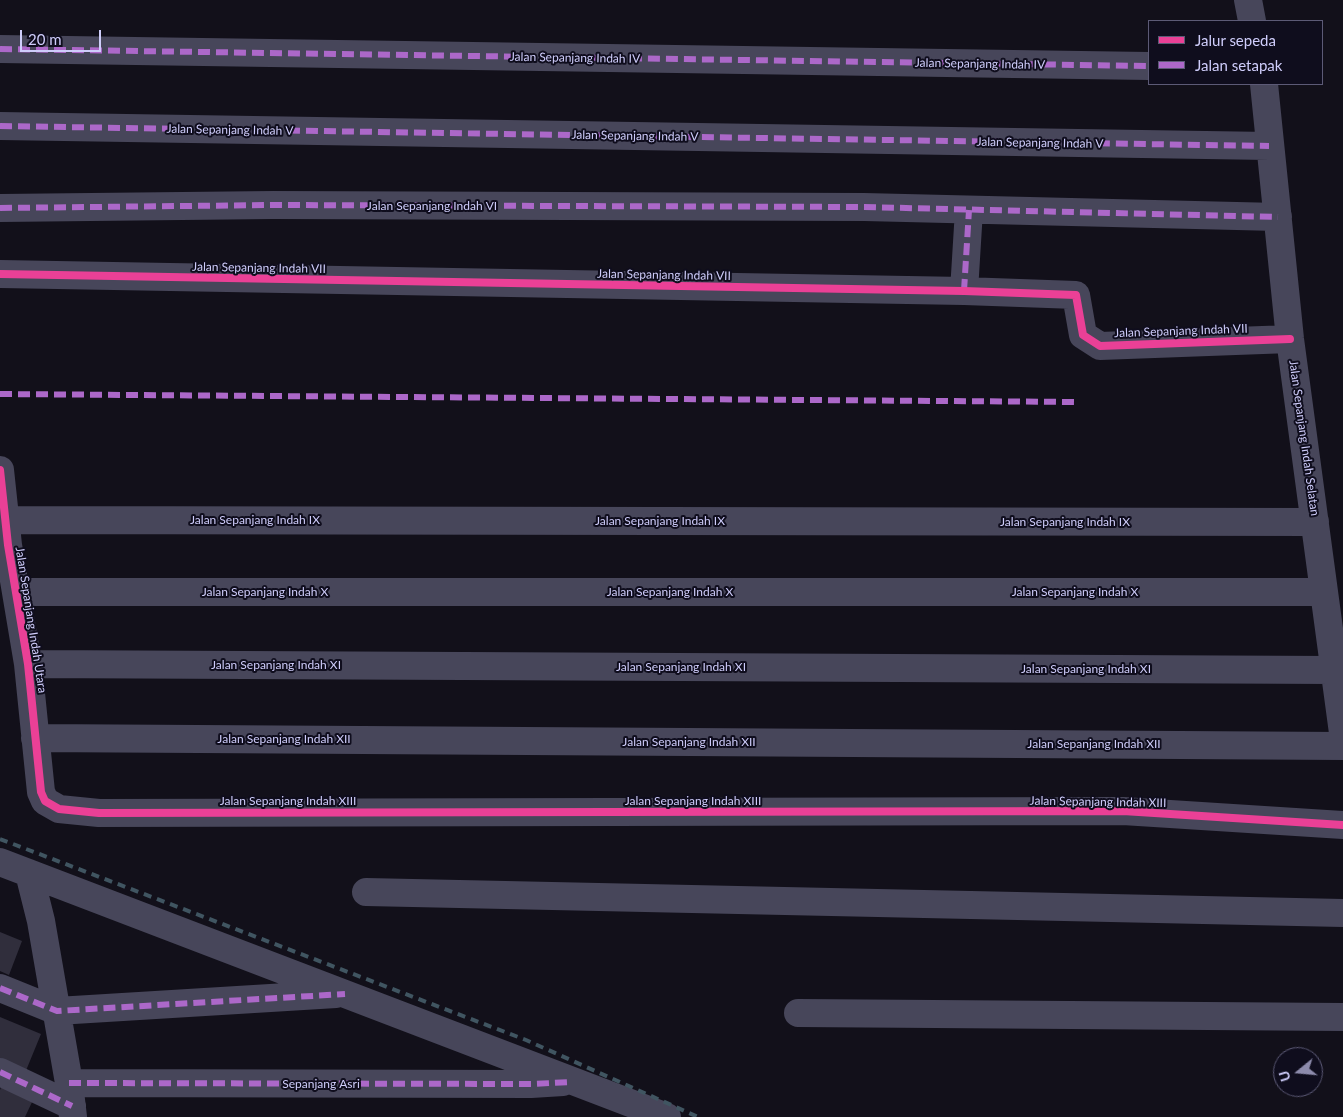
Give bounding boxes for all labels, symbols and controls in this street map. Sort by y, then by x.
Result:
scale bar [22,20,104,52]
legend [1148,20,1323,85]
text: 20 m [28,30,62,48]
text: Jalur sepeda [1195,31,1276,49]
street label: Jalan Sepanjang Indah IV [510,50,640,66]
street label: Jalan Sepanjang Indah IV [915,56,1045,72]
text: Jalan setapak [1195,56,1282,74]
street label: Jalan Sepanjang Indah V [166,122,294,138]
street label: Jalan Sepanjang Indah V [571,128,699,144]
street label: Jalan Sepanjang Indah V [976,135,1104,151]
street label: Jalan Sepanjang Indah VI [367,199,497,213]
street label: Jalan Sepanjang Indah VII [192,260,326,276]
street label: Jalan Sepanjang Indah VII [597,267,731,283]
street label: Jalan Sepanjang Indah VII [1114,321,1248,341]
street label: Jalan Sepanjang Indah Selatan [1286,359,1322,517]
street label: Jalan Sepanjang Indah IX [190,513,320,527]
street label: Jalan Sepanjang Indah IX [595,514,725,528]
street label: Jalan Sepanjang Indah IX [1000,515,1130,529]
street label: Jalan Sepanjang Indah Utara [12,546,50,694]
street label: Jalan Sepanjang Indah X [202,585,328,599]
street label: Jalan Sepanjang Indah X [607,585,733,599]
street label: Jalan Sepanjang Indah X [1012,585,1138,599]
street label: Jalan Sepanjang Indah XI [211,658,341,672]
street label: Jalan Sepanjang Indah XI [616,660,746,674]
street label: Jalan Sepanjang Indah XI [1021,662,1151,676]
street label: Jalan Sepanjang Indah XII [217,732,351,746]
street label: Jalan Sepanjang Indah XII [622,735,756,749]
street label: Jalan Sepanjang Indah XII [1027,737,1161,751]
street label: Jalan Sepanjang Indah XIII [220,794,356,808]
street label: Jalan Sepanjang Indah XIII [625,794,761,808]
street label: Jalan Sepanjang Indah XIII [1030,794,1166,810]
north arrow [1273,1047,1323,1097]
text: U [1274,1069,1294,1084]
street label: Sepanjang Asri [282,1077,360,1091]

